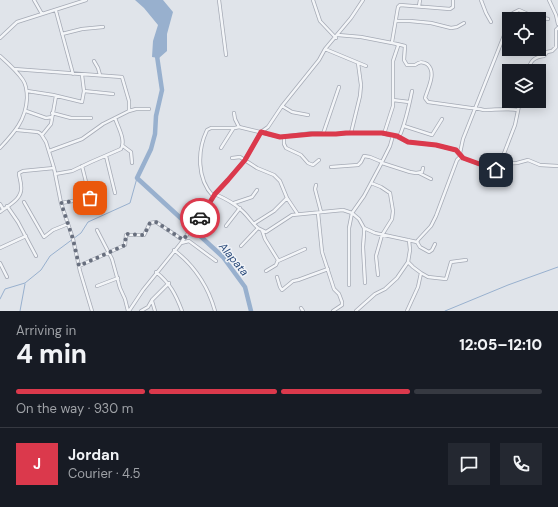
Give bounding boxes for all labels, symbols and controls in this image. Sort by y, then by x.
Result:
map controls [502,12,546,108]
button: locate [502,12,546,56]
button: layers [502,64,546,108]
pin [479,153,513,187]
icon: home [485,159,507,181]
pin [73,181,107,215]
icon: bag [79,187,101,209]
courier [180,198,220,238]
icon: car [189,207,211,229]
water label: Alapata [215,239,252,278]
text: Arriving in [16,322,76,339]
text: 12:05–12:10 [459,335,542,355]
text: 4 min [16,337,87,371]
text: On the way · 930 m [16,400,133,417]
button: chat [448,443,490,485]
button: phone [500,443,542,485]
text: Jordan [68,445,119,465]
text: J [33,454,41,474]
text: Courier · 4.5 [68,465,141,482]

